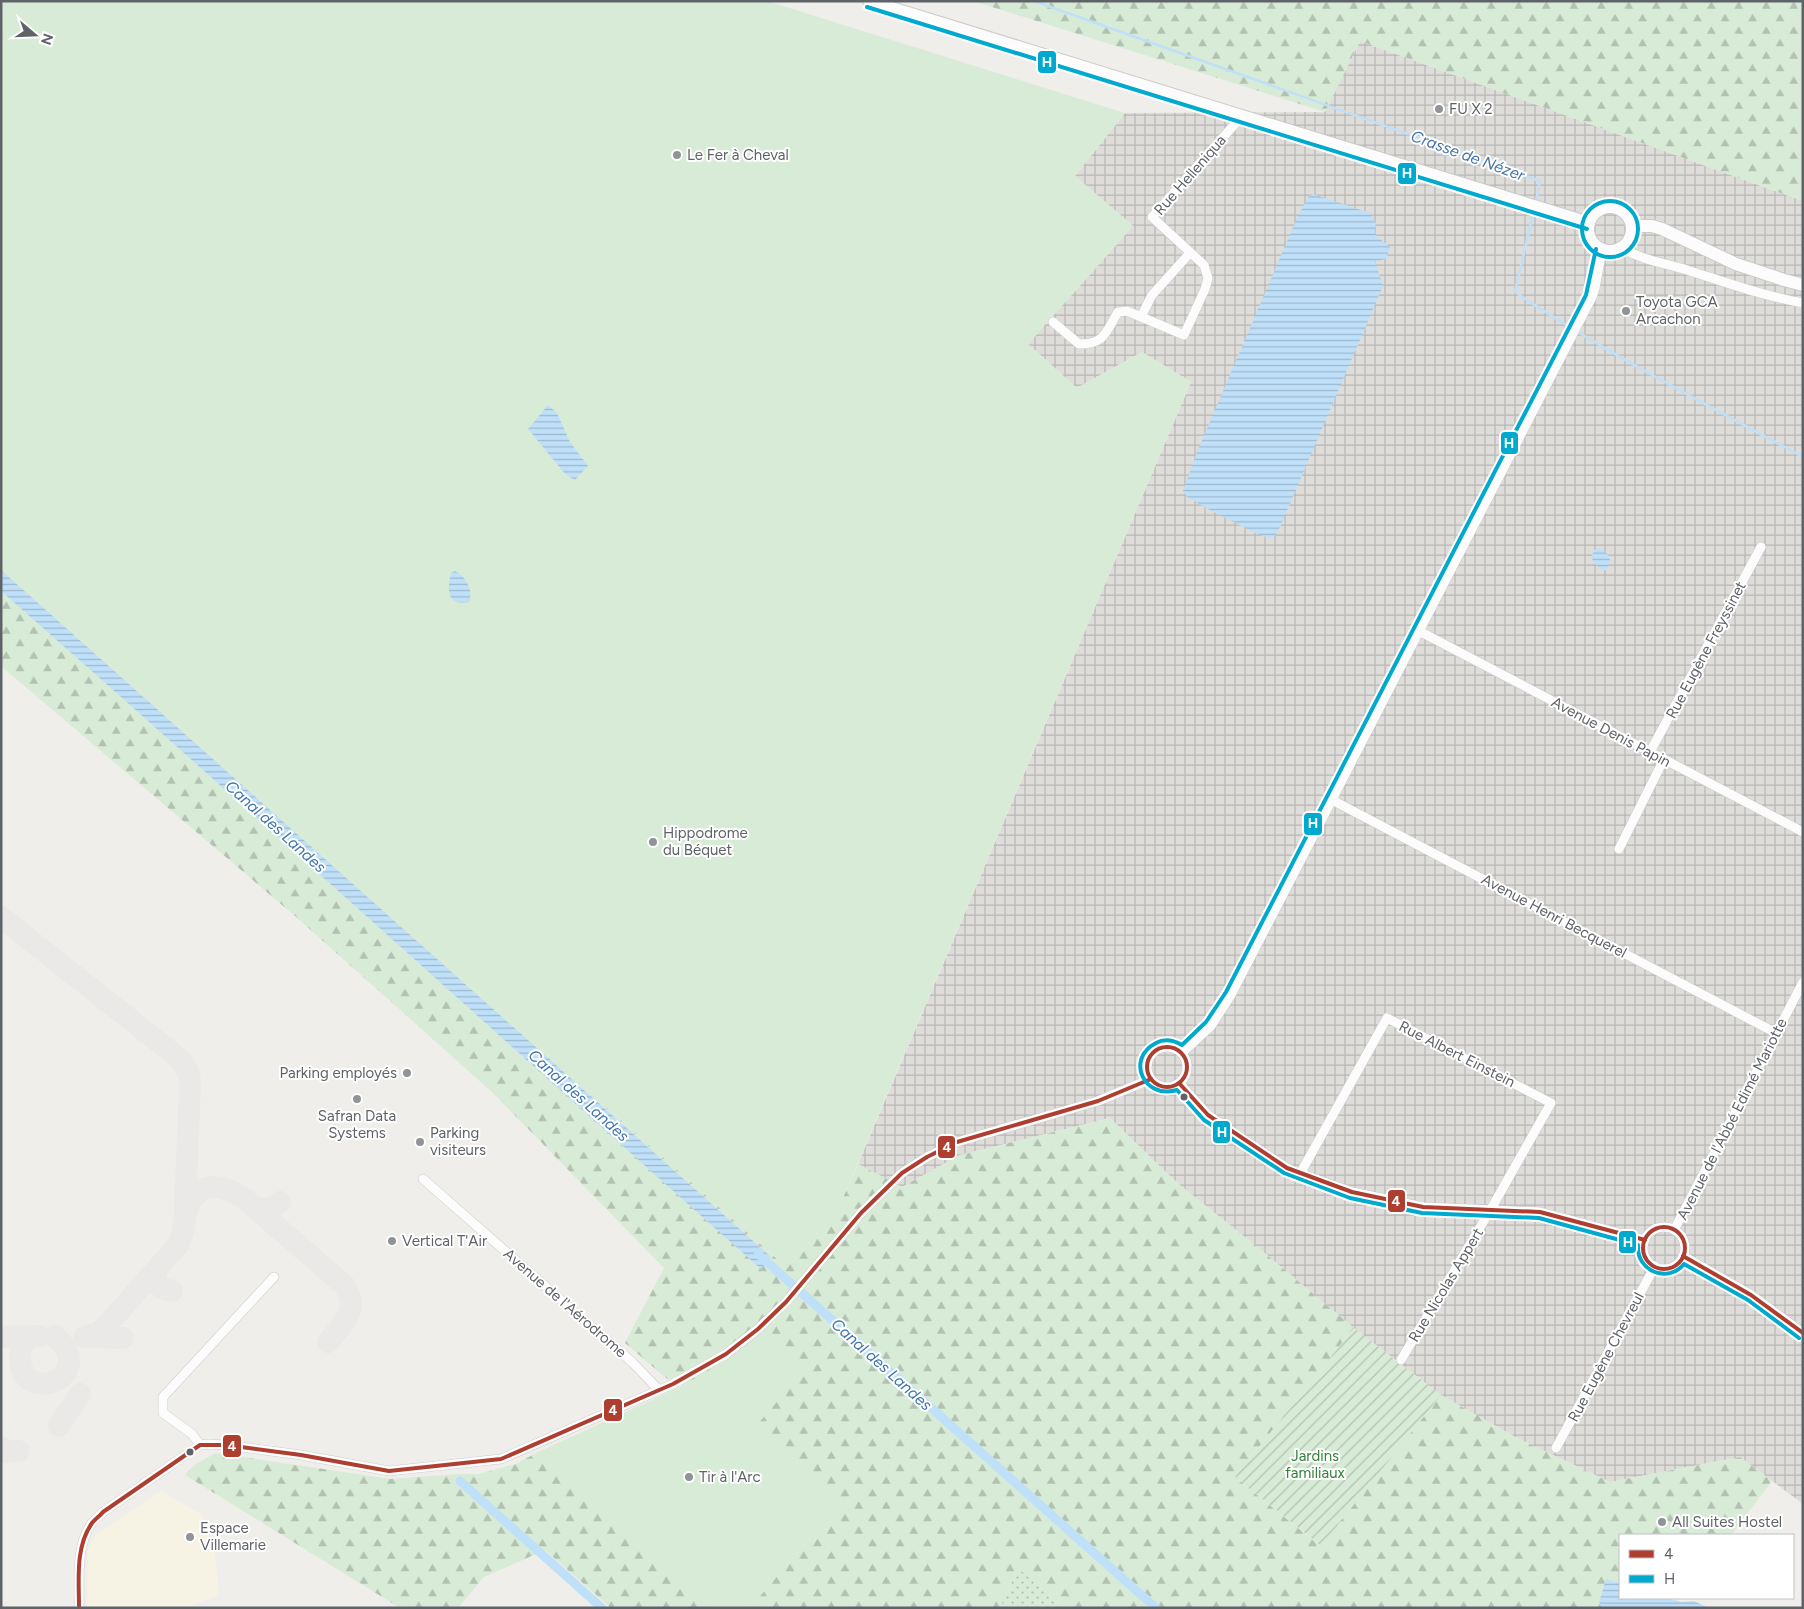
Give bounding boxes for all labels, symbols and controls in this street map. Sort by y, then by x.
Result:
north arrow [10,10,60,60]
text: N [37,31,57,47]
line badge: H [1037,50,1057,74]
text: H [1042,54,1052,71]
place label: FU X 2 [1449,100,1493,118]
marker: FU X 2 [1433,103,1445,115]
water label: Crasse de Nézer [1408,126,1528,185]
street label: Rue Helleniqua [1150,131,1230,219]
place label: Le Fer à Cheval [687,146,789,164]
marker: Le Fer à Cheval [671,149,683,161]
line badge: H [1397,162,1417,185]
text: H [1402,165,1412,182]
place label: Toyota GCA Arcachon [1636,293,1718,328]
marker: Toyota GCA Arcachon [1620,305,1632,317]
line badge: H [1500,431,1519,455]
text: H [1504,435,1514,452]
street label: Rue Eugène Freyssinet [1662,578,1750,722]
street label: Avenue Denis Papin [1548,693,1674,771]
water label: Canal des Landes [221,776,330,877]
line badge: H [1303,812,1323,836]
text: H [1308,815,1318,832]
place label: Hippodrome du Béquet [663,824,748,859]
marker: Hippodrome du Béquet [647,836,659,848]
street label: Avenue Henri Becquerel [1478,870,1630,962]
street label: Avenue de l'Abbé Edimé Mariotte [1673,1015,1791,1223]
street label: Rue Albert Einstein [1396,1017,1518,1091]
water label: Canal des Landes [524,1045,633,1146]
place label: Parking employés [280,1064,397,1082]
marker: Parking employés [401,1067,413,1079]
unlabelled marker [1179,1092,1189,1102]
marker: Safran Data Systems [351,1093,363,1105]
place label: Safran Data Systems [318,1107,396,1142]
line badge: H [1212,1120,1231,1144]
place label: Parking visiteurs [430,1124,486,1159]
text: H [1217,1124,1227,1141]
line badge: 4 [937,1135,956,1159]
marker: Parking visiteurs [414,1136,426,1148]
text: 4 [943,1139,952,1156]
line badge: 4 [1387,1189,1406,1213]
text: 4 [1392,1193,1401,1210]
street label: Rue Nicolas Appert [1405,1224,1487,1345]
line badge: H [1618,1230,1637,1254]
place label: Vertical T'Air [402,1232,487,1250]
text: H [1623,1234,1633,1251]
marker: Vertical T'Air [386,1235,398,1247]
street label: Avenue de l'Aérodrome [500,1245,630,1361]
street label: Rue Eugène Chevreul [1564,1289,1648,1425]
water label: Canal des Landes [827,1314,936,1415]
line badge: 4 [603,1398,623,1422]
text: 4 [609,1402,618,1419]
line badge: 4 [222,1434,242,1458]
text: 4 [228,1438,237,1455]
unlabelled marker [185,1447,195,1457]
park label: Jardins familiaux [1285,1447,1345,1482]
place label: Tir à l'Arc [699,1468,761,1486]
marker: Tir à l'Arc [683,1471,695,1483]
place label: All Suites Hostel [1672,1513,1782,1531]
marker: All Suites Hostel [1656,1516,1668,1528]
place label: Espace Villemarie [200,1519,266,1554]
marker: Espace Villemarie [184,1531,196,1543]
legend [1619,1534,1794,1599]
text: 4 [1664,1545,1673,1563]
text: H [1664,1570,1675,1588]

